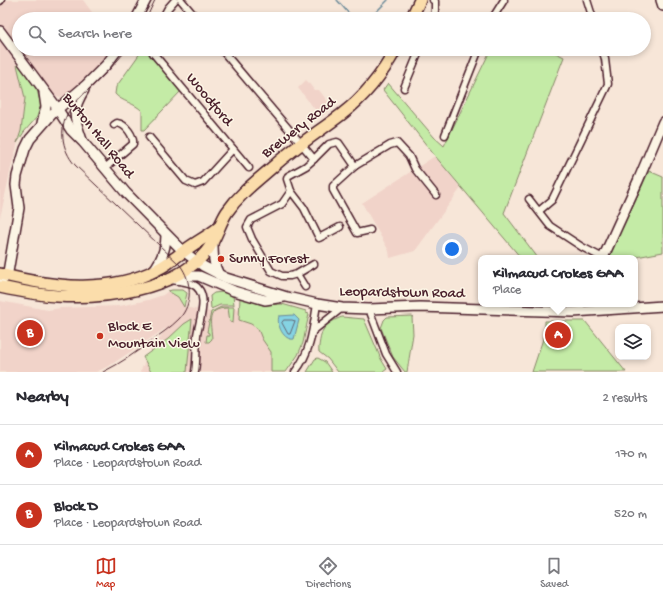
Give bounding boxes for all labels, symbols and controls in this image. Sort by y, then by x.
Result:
search box [12,12,651,56]
icon: search [26,23,48,45]
text: Search here [58,25,132,43]
street label: Woodford [182,70,237,131]
street label: Burton Hall Road [58,89,139,183]
street label: Brewery Road [258,93,341,163]
your location [442,239,462,259]
place label: Sunny Forest [229,250,310,268]
marker: Sunny Forest [216,254,226,264]
popup [478,255,638,307]
text: Kilmacud Crokes GAA [493,265,623,283]
street label: Leopardstown Road [339,283,466,303]
text: Place [493,283,521,298]
pin: B [17,318,43,348]
place label: Block E Mountain View [107,318,200,353]
pin: A [545,320,571,350]
map controls [615,324,651,360]
button: layers [615,324,651,360]
marker: Block E Mountain View [95,331,105,341]
text: Nearby [16,388,69,408]
text: 2 results [602,391,647,406]
text: Kilmacud Crokes GAA [54,438,184,456]
text: A [25,447,33,462]
text: 170 m [615,447,647,462]
text: Place · Leopardstown Road [54,456,201,471]
text: Block D [54,498,98,516]
text: B [26,507,32,522]
text: 520 m [614,507,647,522]
text: Place · Leopardstown Road [54,516,201,531]
tab: Map [95,555,117,591]
tab: Directions [306,555,351,591]
tab: Saved [540,555,568,591]

